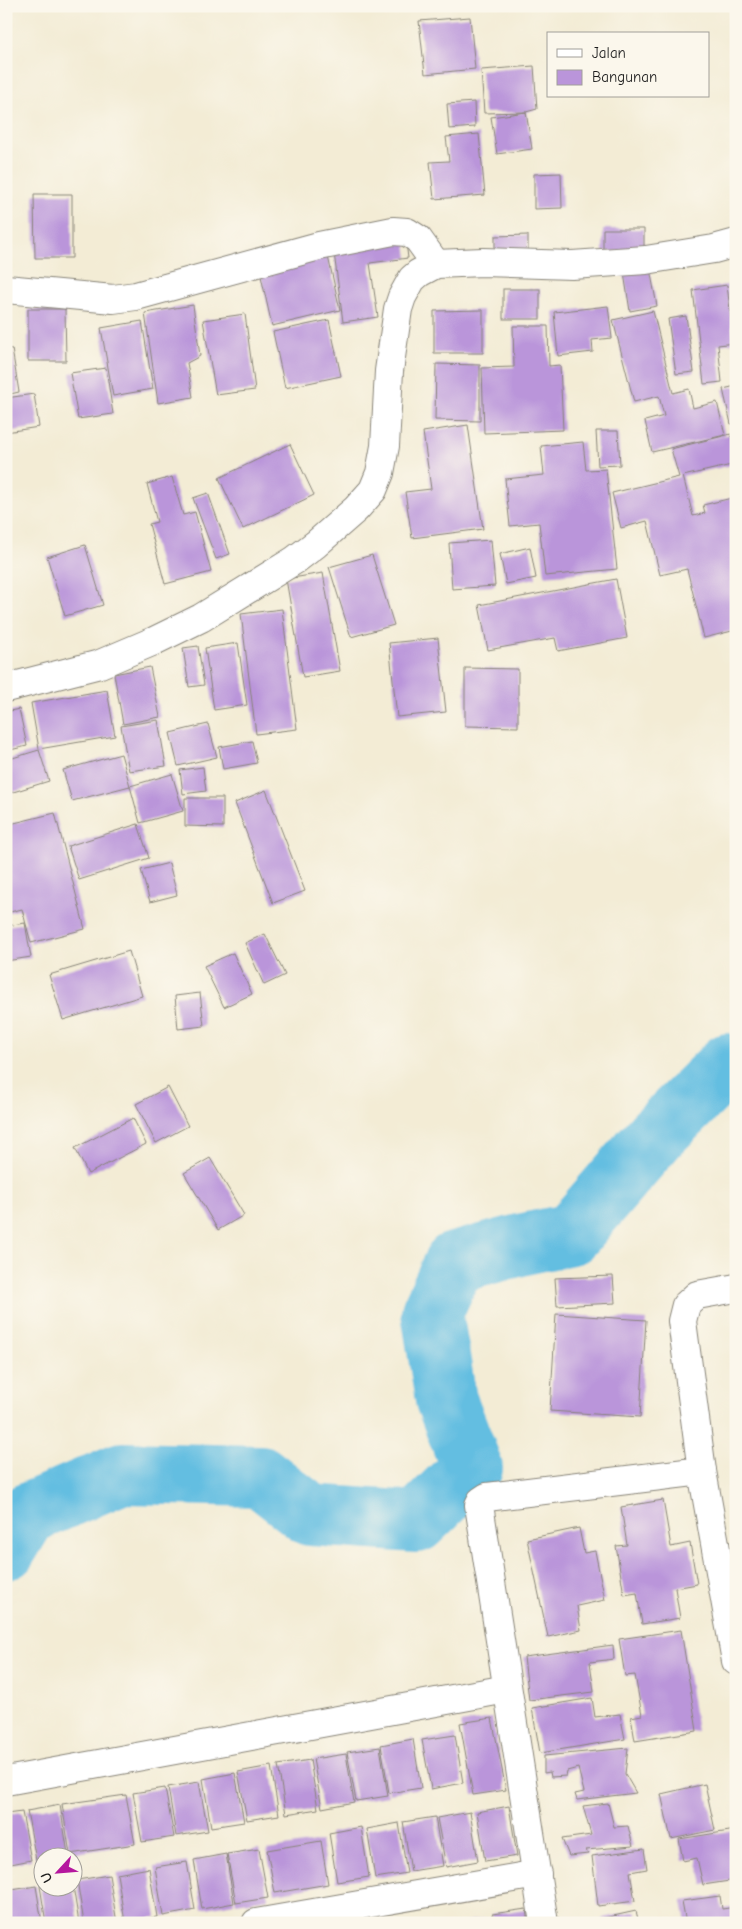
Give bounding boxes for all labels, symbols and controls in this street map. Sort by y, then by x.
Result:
legend [547,32,710,98]
text: Jalan [592,44,626,62]
text: Bangunan [592,68,657,86]
north arrow [32,1846,82,1896]
text: U [37,1870,56,1885]

